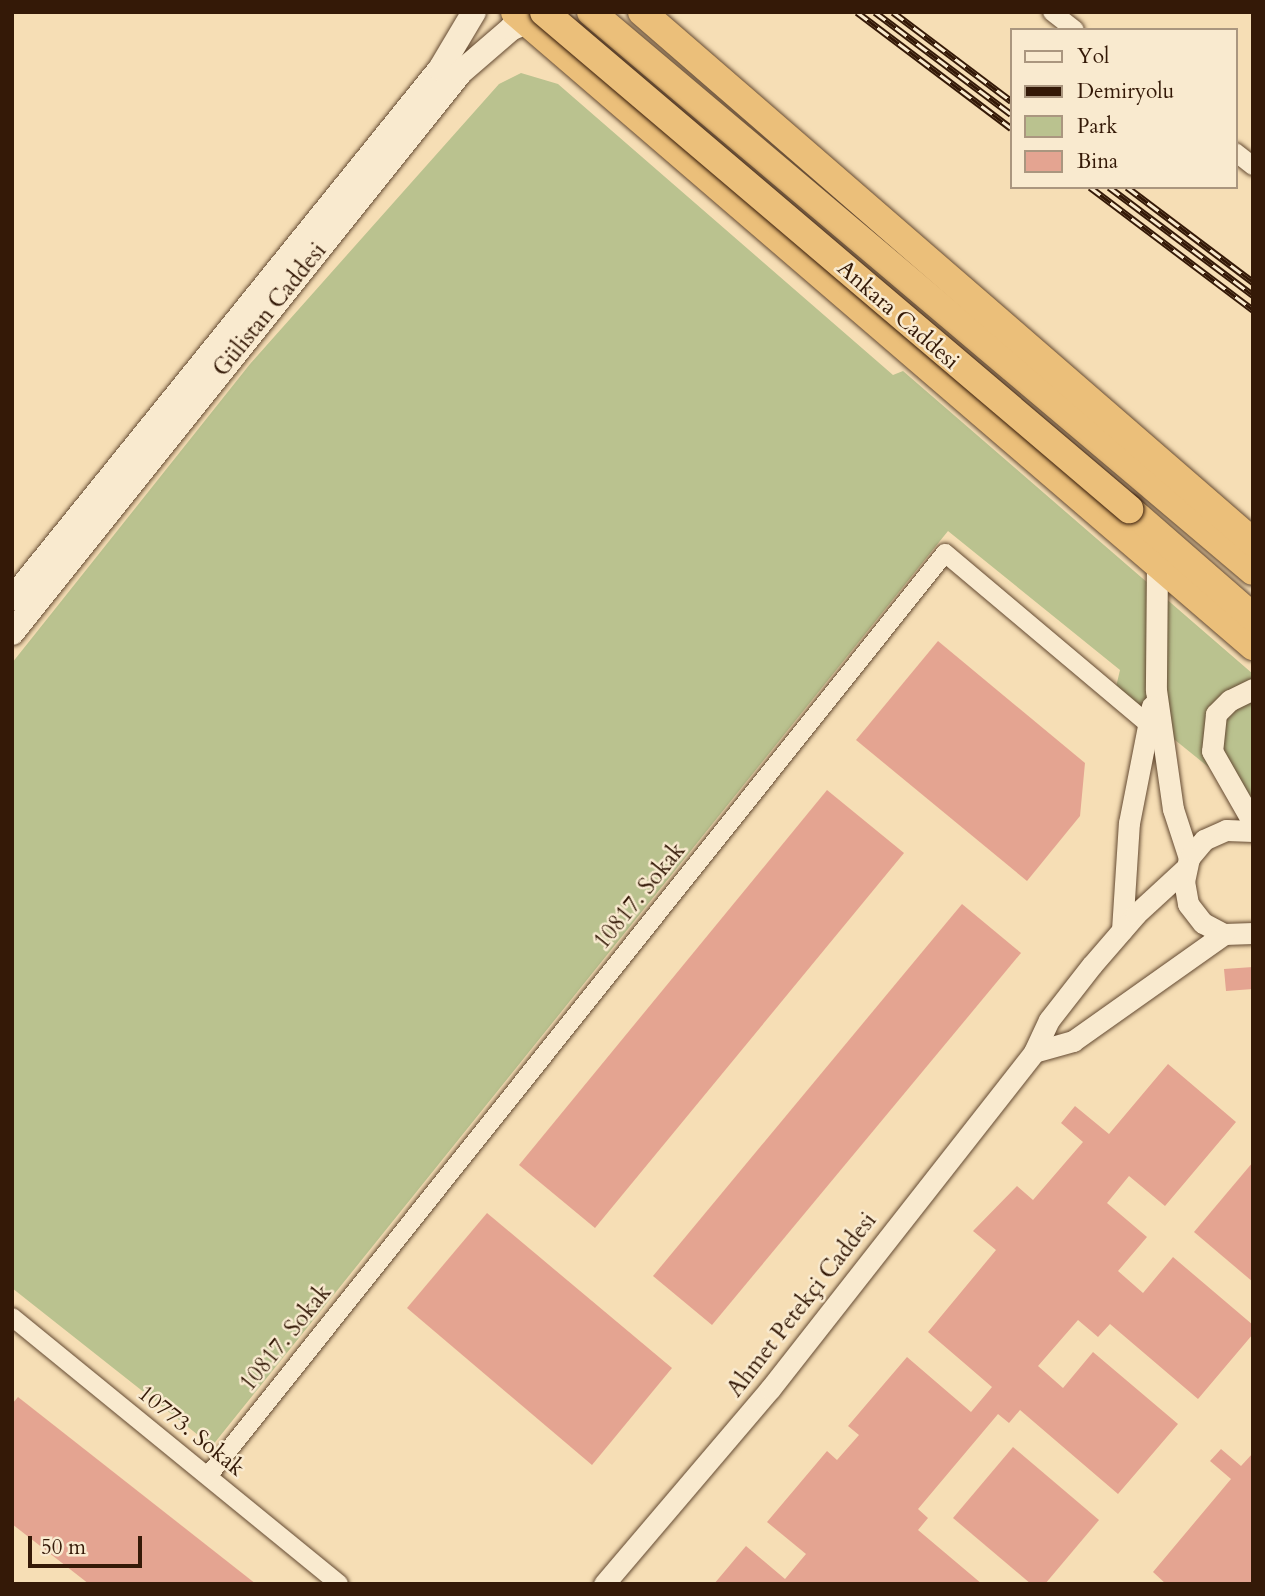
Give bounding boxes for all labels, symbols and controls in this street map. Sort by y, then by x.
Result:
legend [1010,28,1237,189]
text: Yol [1077,42,1109,71]
text: Demiryolu [1077,77,1174,106]
text: Park [1077,112,1117,141]
text: Bina [1077,147,1118,176]
street label: Gülistan Caddesi [208,238,332,382]
street label: Ankara Caddesi [831,254,965,376]
street label: 10817. Sokak [589,837,691,955]
street label: Ahmet Petekçi Caddesi [722,1207,882,1403]
street label: 10817. Sokak [235,1279,337,1397]
street label: 10773. Sokak [132,1380,250,1482]
scale bar [32,1522,145,1566]
text: 50 m [41,1533,86,1562]

